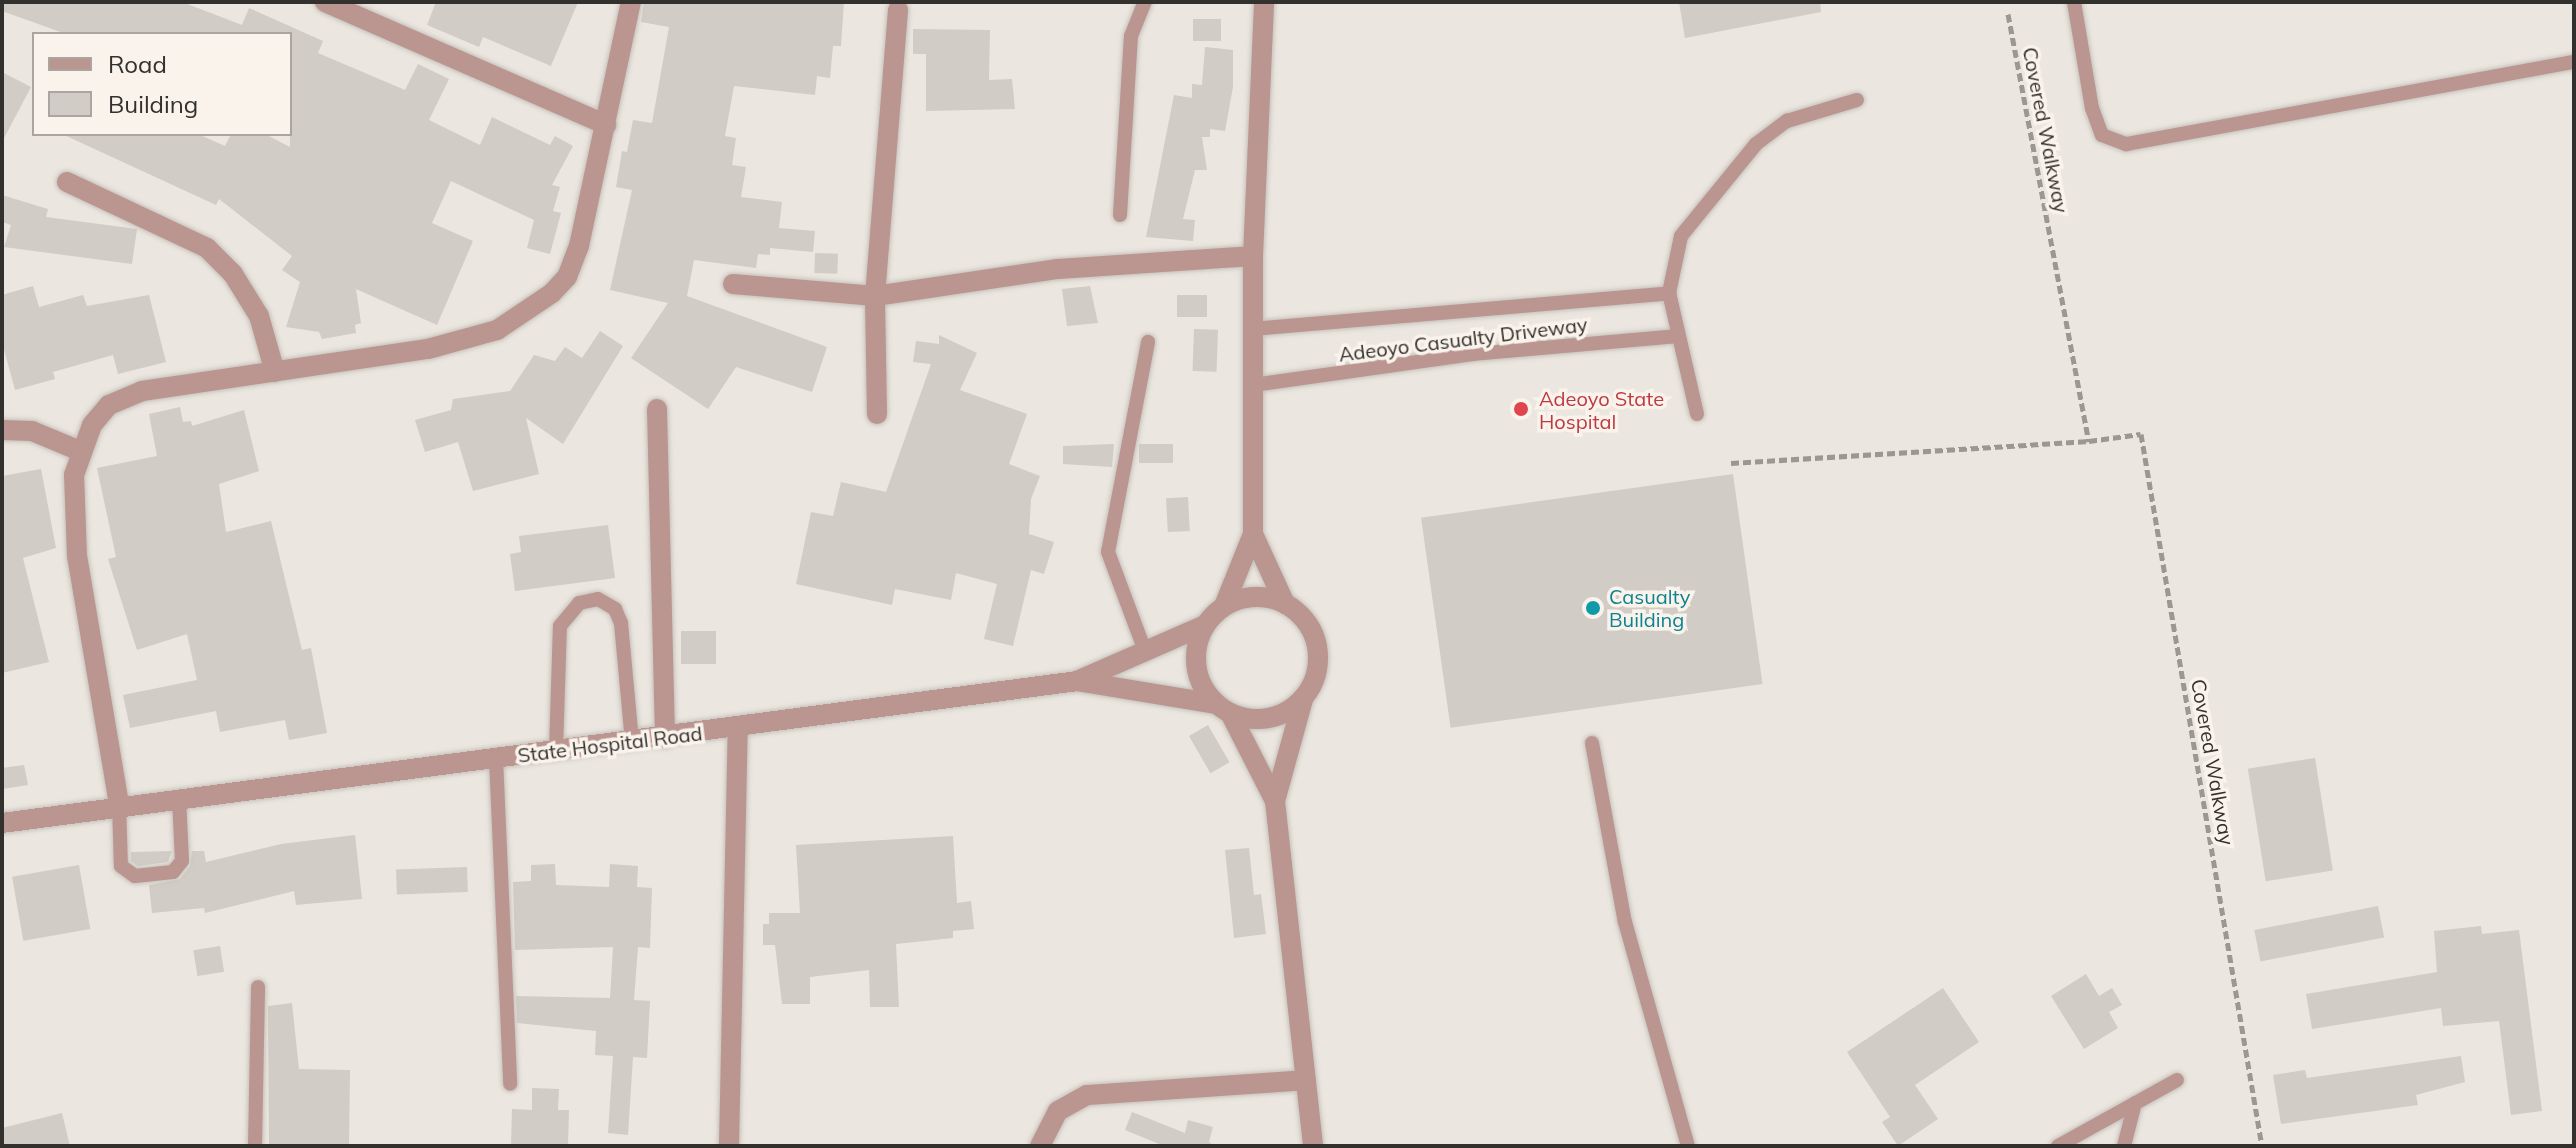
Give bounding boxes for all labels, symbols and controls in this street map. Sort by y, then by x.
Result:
legend [32,32,292,136]
street label: Covered Walkway [2018,45,2074,215]
text: Road [108,49,167,79]
text: Building [108,89,198,119]
street label: Adeoyo Casualty Driveway [1337,312,1589,366]
place label: Adeoyo State Hospital [1539,386,1664,433]
marker: Adeoyo State Hospital [1510,398,1532,420]
place label: Casualty Building [1609,584,1690,631]
marker: Casualty Building [1584,599,1602,617]
street label: Covered Walkway [2187,677,2239,847]
street label: State Hospital Road [516,721,704,767]

